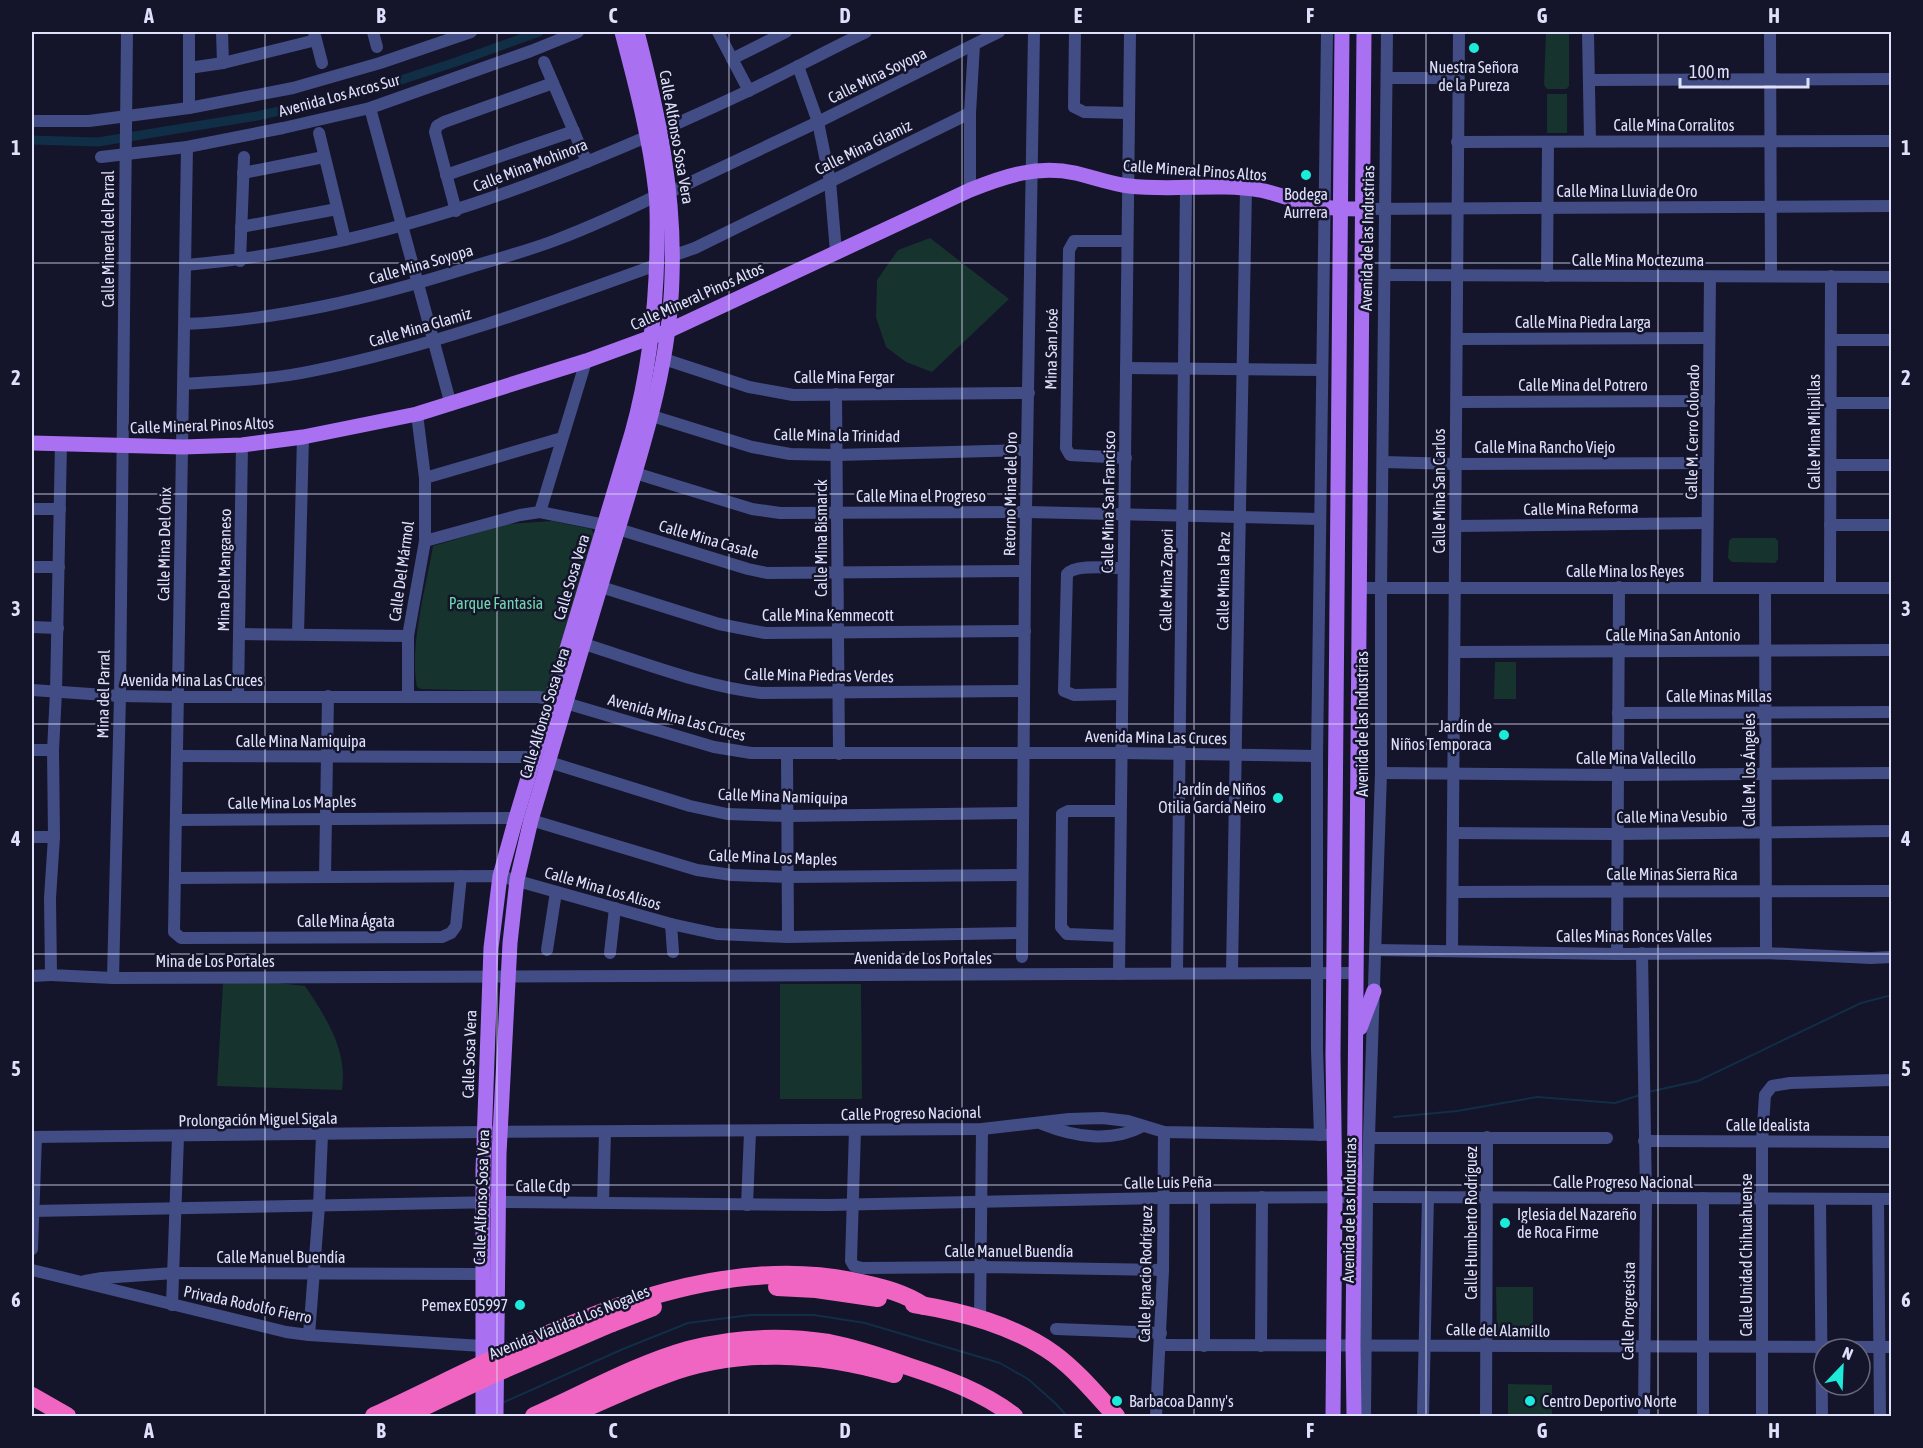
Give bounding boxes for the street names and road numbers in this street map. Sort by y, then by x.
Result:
street label: Calle Mina Soyopa [825,43,930,107]
street label: Calle Alfonso Sosa Vera [656,69,698,205]
street label: Avenida Los Arcos Sur [276,70,402,120]
street label: Calle Mina Glamiz [812,116,914,178]
street label: Calle Mina Corralitos [1613,116,1735,134]
street label: Calle Mina Mohinora [470,135,590,195]
street label: Calle Mineral Pinos Altos [1122,156,1268,184]
street label: Avenida de las Industrias [1357,165,1377,311]
street label: Calle Mineral del Parral [99,170,117,308]
street label: Calle Mina Lluvia de Oro [1557,182,1697,200]
street label: Calle Mina Soyopa [367,241,475,288]
street label: Calle Mina Moctezuma [1572,251,1704,269]
street label: Calle Mineral Pinos Altos [627,258,767,334]
street label: Calle Mina Glamiz [367,304,473,350]
street label: Mina San José [1041,308,1061,390]
street label: Calle Mina Piedra Larga [1515,313,1651,332]
street label: Calle M. Cerro Colorado [1682,364,1702,500]
street label: Calle Mina Fergar [794,368,895,387]
street label: Calle Mina Milpillas [1805,374,1824,490]
street label: Calle Mina del Potrero [1518,376,1648,394]
street label: Calle Mineral Pinos Altos [130,413,275,437]
street label: Calle Mina la Trinidad [774,425,900,445]
street label: Calle Mina San Carlos [1430,428,1448,553]
street label: Calle Mina San Francisco [1098,430,1118,574]
street label: Retorno Mina del Oro [1000,432,1020,556]
street label: Calle Mina Rancho Viejo [1475,438,1615,457]
street label: Calle Mina Bismarck [812,479,830,597]
street label: Calle Mina Del Ónix [154,486,174,601]
street label: Calle Mina el Progreso [856,487,986,506]
street label: Calle Mina Reforma [1523,498,1639,518]
street label: Mina Del Manganeso [214,509,235,631]
street label: Calle Mina Casale [657,516,761,562]
street label: Calle Del Mármol [385,519,417,622]
street label: Calle Mina Zapori [1156,529,1177,631]
street label: Calle Mina la Paz [1213,531,1233,631]
street label: Calle Sosa Vera [549,532,593,622]
street label: Calle Mina los Reyes [1566,562,1684,581]
street label: Calle Mina Kemmecott [762,606,894,624]
street label: Calle Mina San Antonio [1606,626,1740,644]
street label: Calle Alfonso Sosa Vera [516,646,572,780]
street label: Mina del Parral [93,649,113,739]
street label: Avenida de las Industrias [1353,651,1371,797]
street label: Calle Mina Piedras Verdes [744,665,894,685]
street label: Avenida Mina Las Cruces [121,671,263,689]
street label: Calle Minas Millas [1666,687,1772,705]
street label: Avenida Mina Las Cruces [606,690,748,744]
street label: Calle M. los Ángeles [1740,713,1759,827]
street label: Avenida Mina Las Cruces [1085,727,1227,747]
street label: Calle Mina Namiquipa [236,732,366,751]
street label: Calle Mina Vallecillo [1576,749,1696,767]
street label: Calle Mina Namiquipa [718,785,848,808]
street label: Calle Mina Los Maples [228,792,357,813]
street label: Calle Mina Vesubio [1616,806,1728,826]
street label: Calle Mina Los Maples [708,846,838,869]
street label: Calle Mina Los Alisos [543,863,664,913]
street label: Calle Minas Sierra Rica [1606,865,1738,883]
street label: Calle Mina Ágata [297,912,395,931]
street label: Calles Minas Ronces Valles [1556,927,1712,945]
street label: Avenida de Los Portales [854,949,992,967]
street label: Mina de Los Portales [155,952,275,970]
street label: Calle Sosa Vera [458,1010,480,1098]
street label: Calle Progreso Nacional [841,1103,982,1124]
street label: Prolongación Miguel Sigala [178,1109,338,1130]
street label: Calle Idealista [1726,1116,1810,1134]
street label: Calle Alfonso Sosa Vera [470,1129,492,1265]
street label: Avenida de las Industrias [1339,1137,1359,1283]
street label: Calle Humberto Rodríguez [1462,1146,1481,1300]
street label: Calle Luis Peña [1124,1172,1212,1192]
street label: Calle Progreso Nacional [1553,1173,1694,1192]
street label: Calle Unidad Chihuahuense [1737,1173,1755,1337]
street label: Calle Cdp [516,1177,570,1196]
street label: Calle Ignacio Rodríguez [1135,1205,1156,1343]
street label: Calle Manuel Buendía [945,1242,1073,1260]
street label: Calle Manuel Buendía [217,1248,345,1266]
street label: Calle Progresista [1618,1262,1639,1360]
street label: Avenida Vialidad Los Nogales [486,1281,653,1363]
street label: Privada Rodolfo Fierro [182,1282,314,1326]
street label: Calle del Alamillo [1446,1320,1550,1340]

